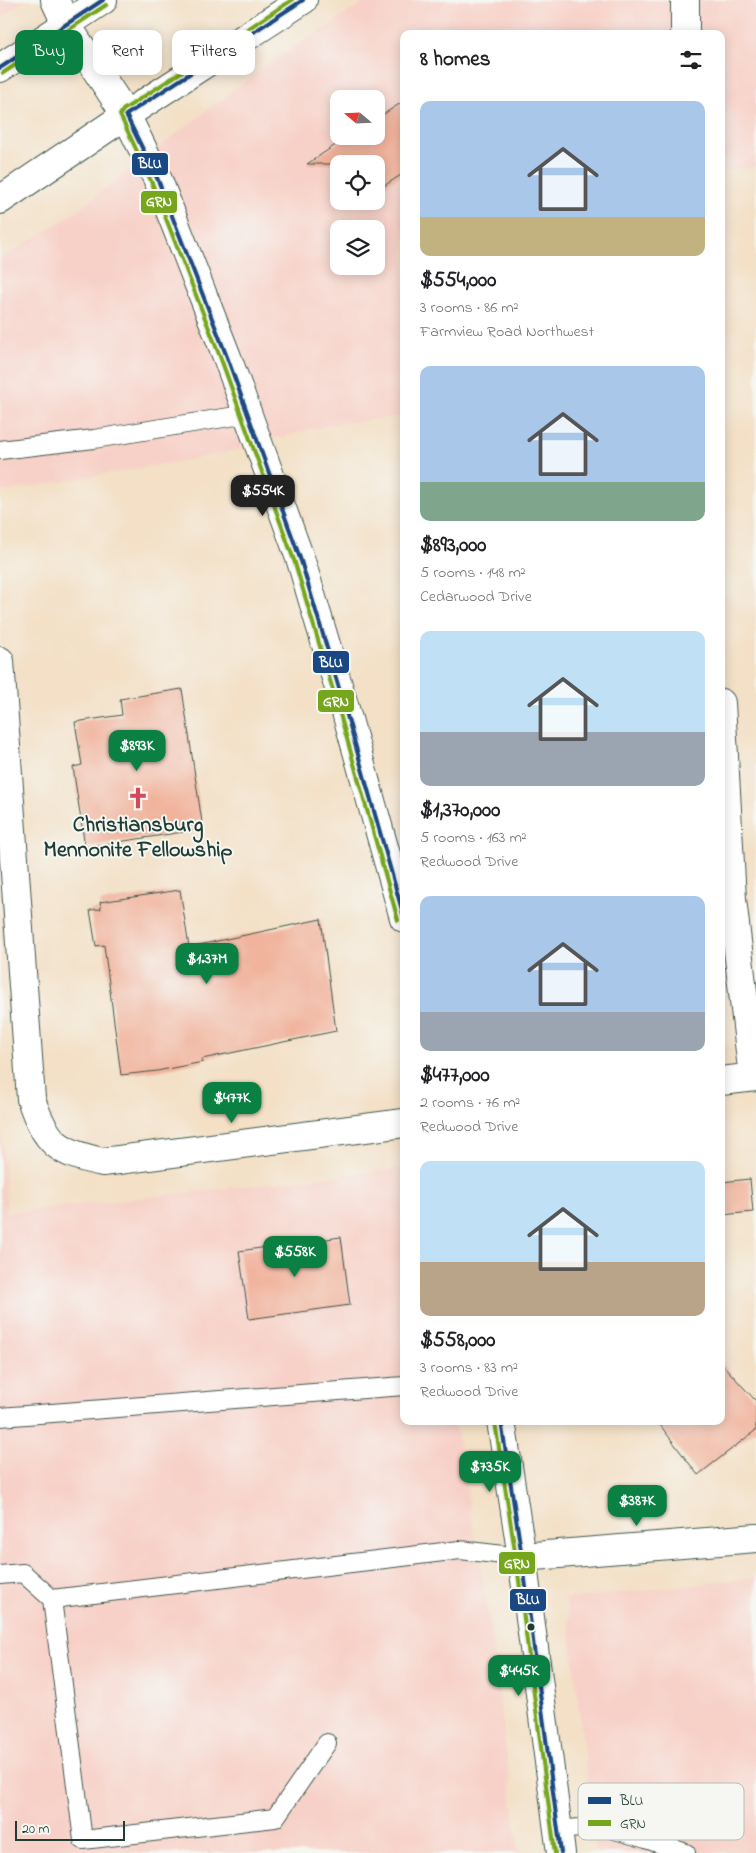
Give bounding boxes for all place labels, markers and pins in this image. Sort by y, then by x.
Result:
pin: $554K [228,474,298,517]
pin: $893K [102,730,172,772]
church icon: Christiansburg Mennonite Fellowship [125,785,151,811]
place label: Christiansburg Mennonite Fellowship [44,810,232,867]
pin: $1.37M [166,942,248,985]
pin: $477K [197,1082,267,1124]
pin: $558K [260,1236,330,1278]
pin: $735K [455,1450,525,1493]
pin: $387K [602,1484,672,1527]
unlabelled marker [526,1622,536,1632]
pin: $445K [484,1654,554,1697]

